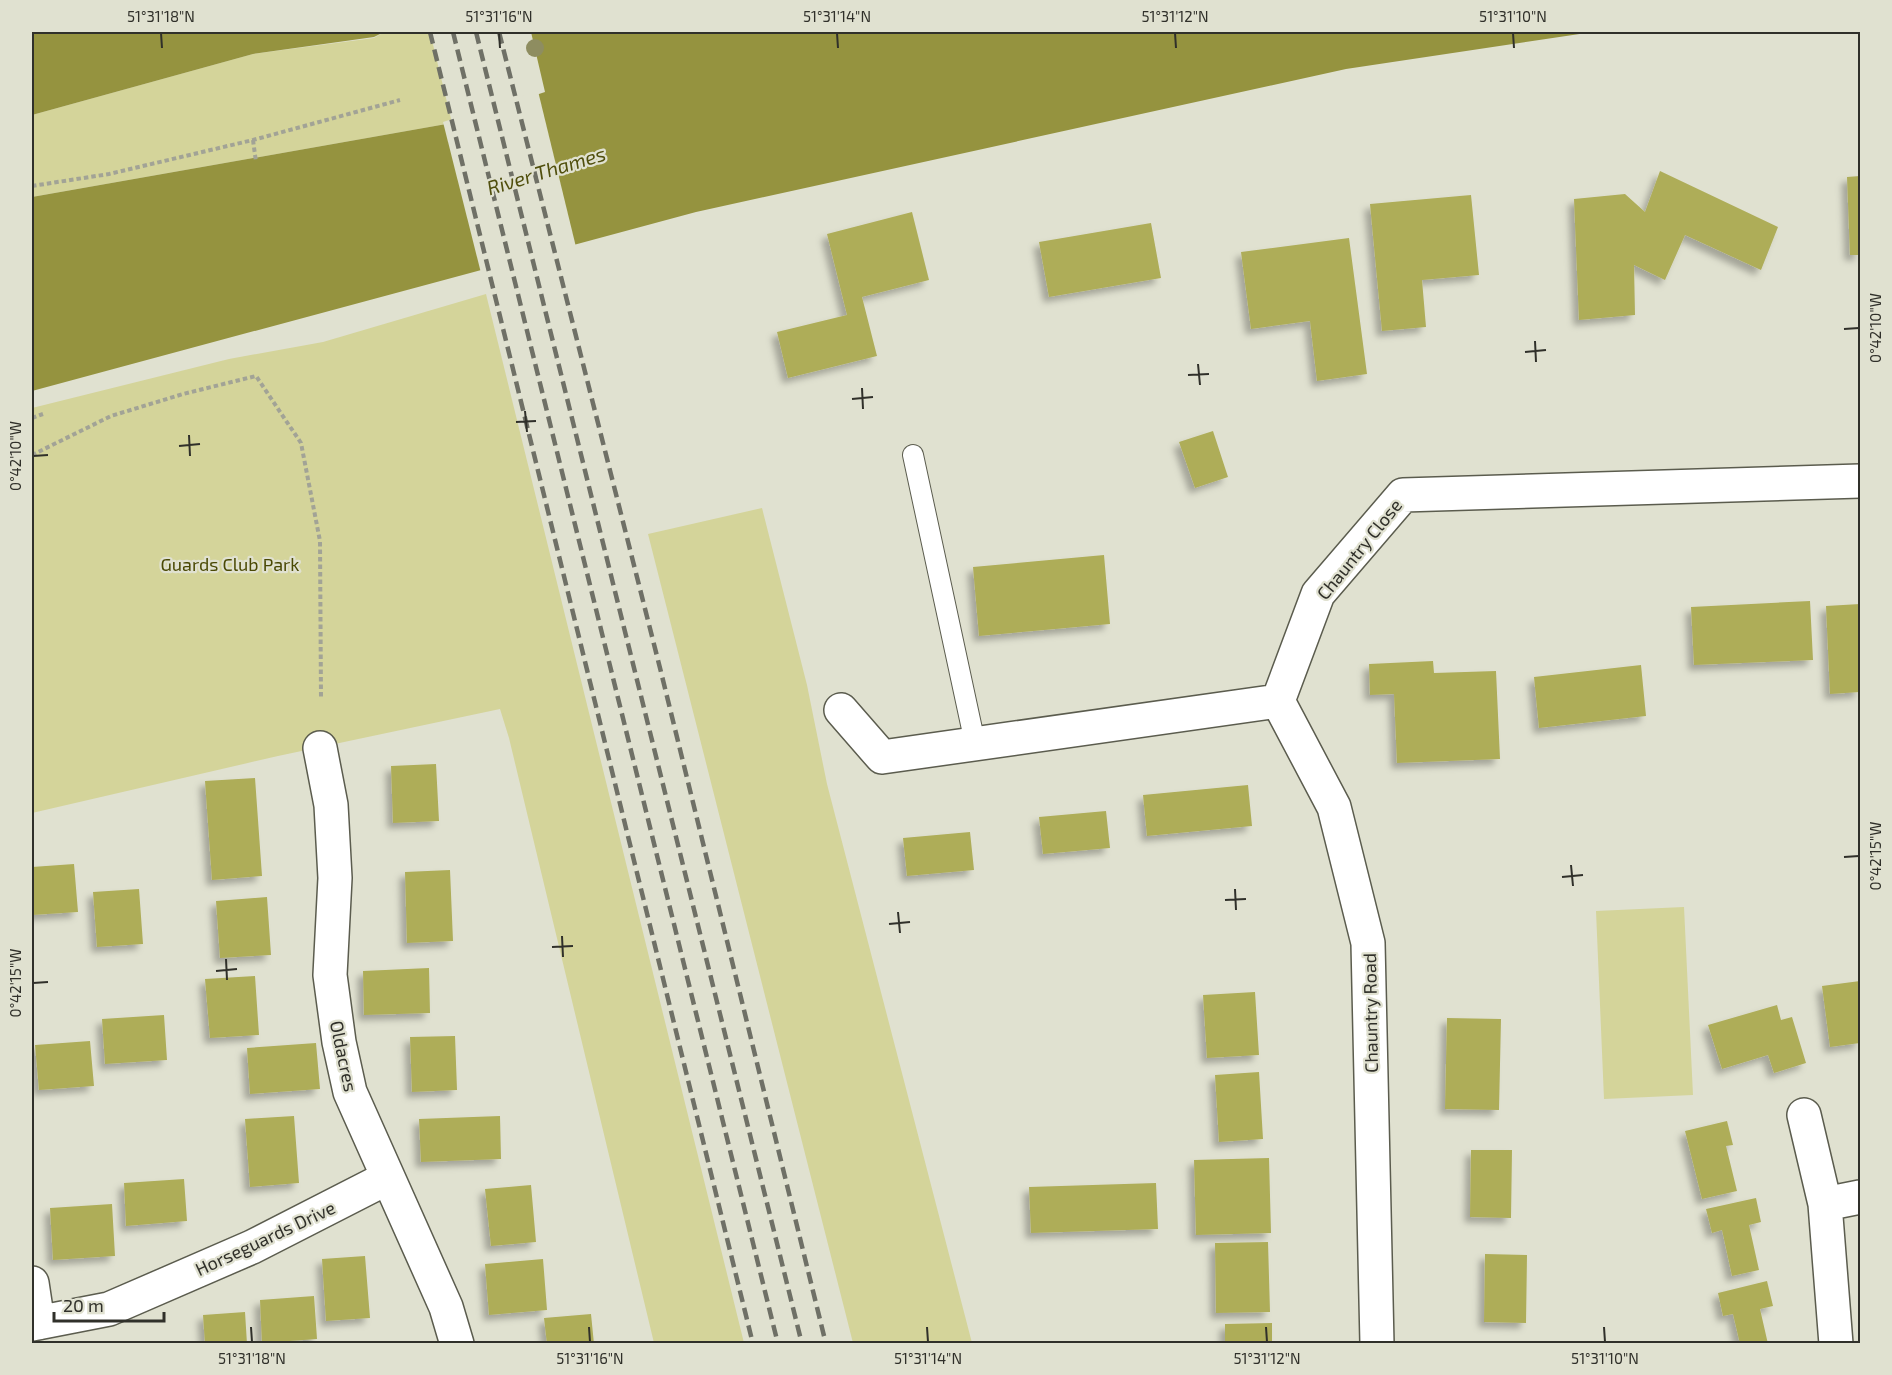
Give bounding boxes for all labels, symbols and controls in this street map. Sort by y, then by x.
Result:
text: 51°31'18"N [127,7,195,25]
text: 51°31'16"N [465,7,533,25]
text: 51°31'14"N [803,7,871,25]
text: 51°31'12"N [1141,7,1209,25]
text: 51°31'10"N [1479,7,1547,25]
water label: River Thames [484,141,608,199]
text: 0°42'10"W [1866,293,1884,363]
text: 0°42'10"W [6,421,24,491]
street label: Chauntry Close [1312,494,1406,604]
park label: Guards Club Park [161,553,299,575]
text: 0°42'15"W [1866,822,1884,890]
text: 0°42'15"W [6,949,24,1017]
street label: Chauntry Road [1358,953,1382,1073]
street label: Oldacres [326,1018,362,1094]
street label: Horseguards Drive [192,1196,338,1280]
scale bar [54,1285,164,1323]
text: 20 m [63,1294,104,1316]
text: 51°31'18"N [218,1349,286,1367]
text: 51°31'16"N [556,1349,624,1367]
text: 51°31'14"N [894,1349,962,1367]
text: 51°31'12"N [1233,1349,1301,1367]
text: 51°31'10"N [1571,1349,1639,1367]

